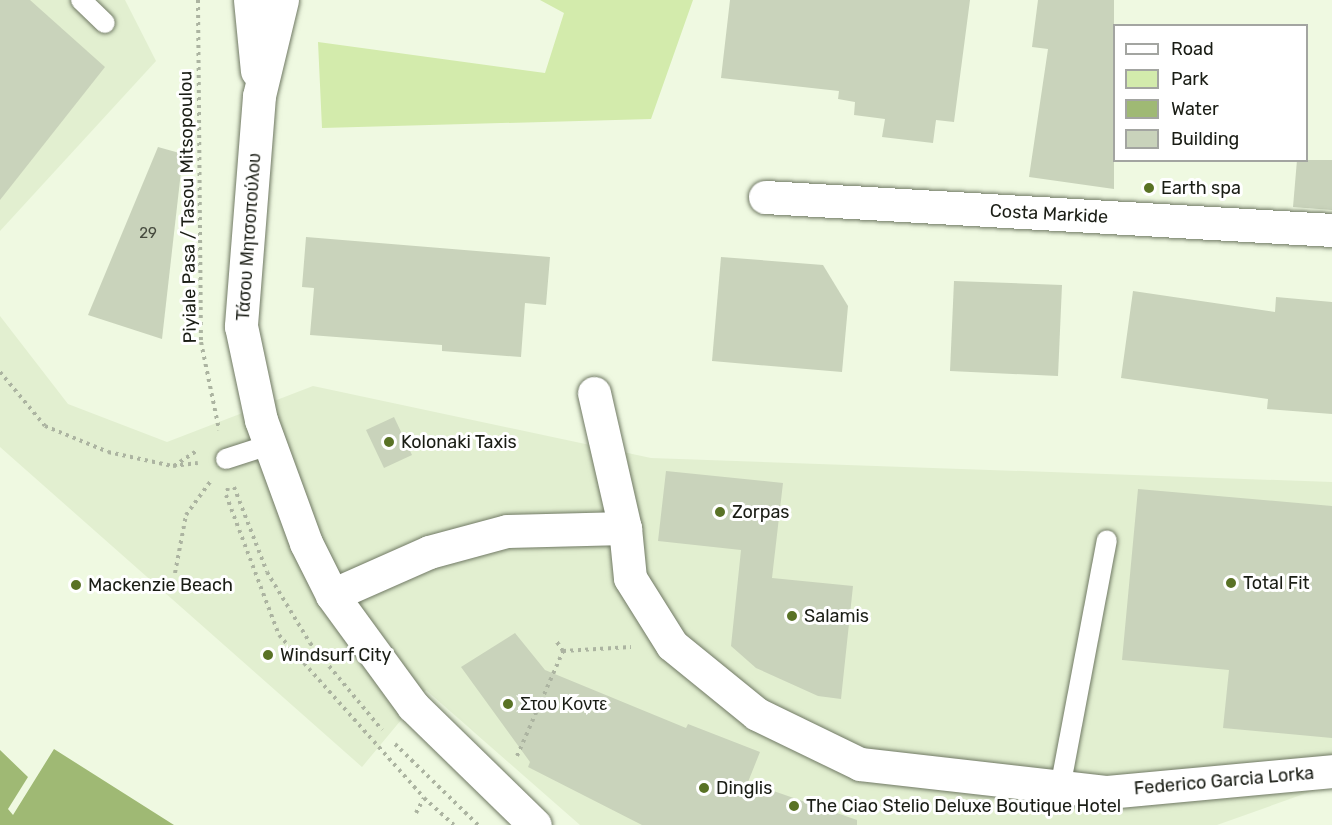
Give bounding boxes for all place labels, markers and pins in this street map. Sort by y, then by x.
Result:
place label: Earth spa [1161,177,1241,199]
marker: Earth spa [1142,181,1156,195]
place label: Kolonaki Taxis [401,431,517,453]
marker: Kolonaki Taxis [382,435,396,449]
place label: Zorpas [732,501,790,523]
marker: Zorpas [713,505,727,519]
place label: Total Fit [1243,572,1310,594]
place label: Mackenzie Beach [88,574,233,596]
marker: Total Fit [1224,576,1238,590]
marker: Mackenzie Beach [69,578,83,592]
place label: Salamis [804,605,869,627]
marker: Salamis [785,609,799,623]
place label: Windsurf City [280,644,392,666]
marker: Windsurf City [261,648,275,662]
place label: Στου Κοντε [520,693,607,715]
marker: Στου Κοντε [501,697,515,711]
place label: Dinglis [716,777,772,799]
marker: Dinglis [697,781,711,795]
place label: The Ciao Stelio Deluxe Boutique Hotel [806,795,1121,817]
marker: The Ciao Stelio Deluxe Boutique Hotel [787,799,801,813]

